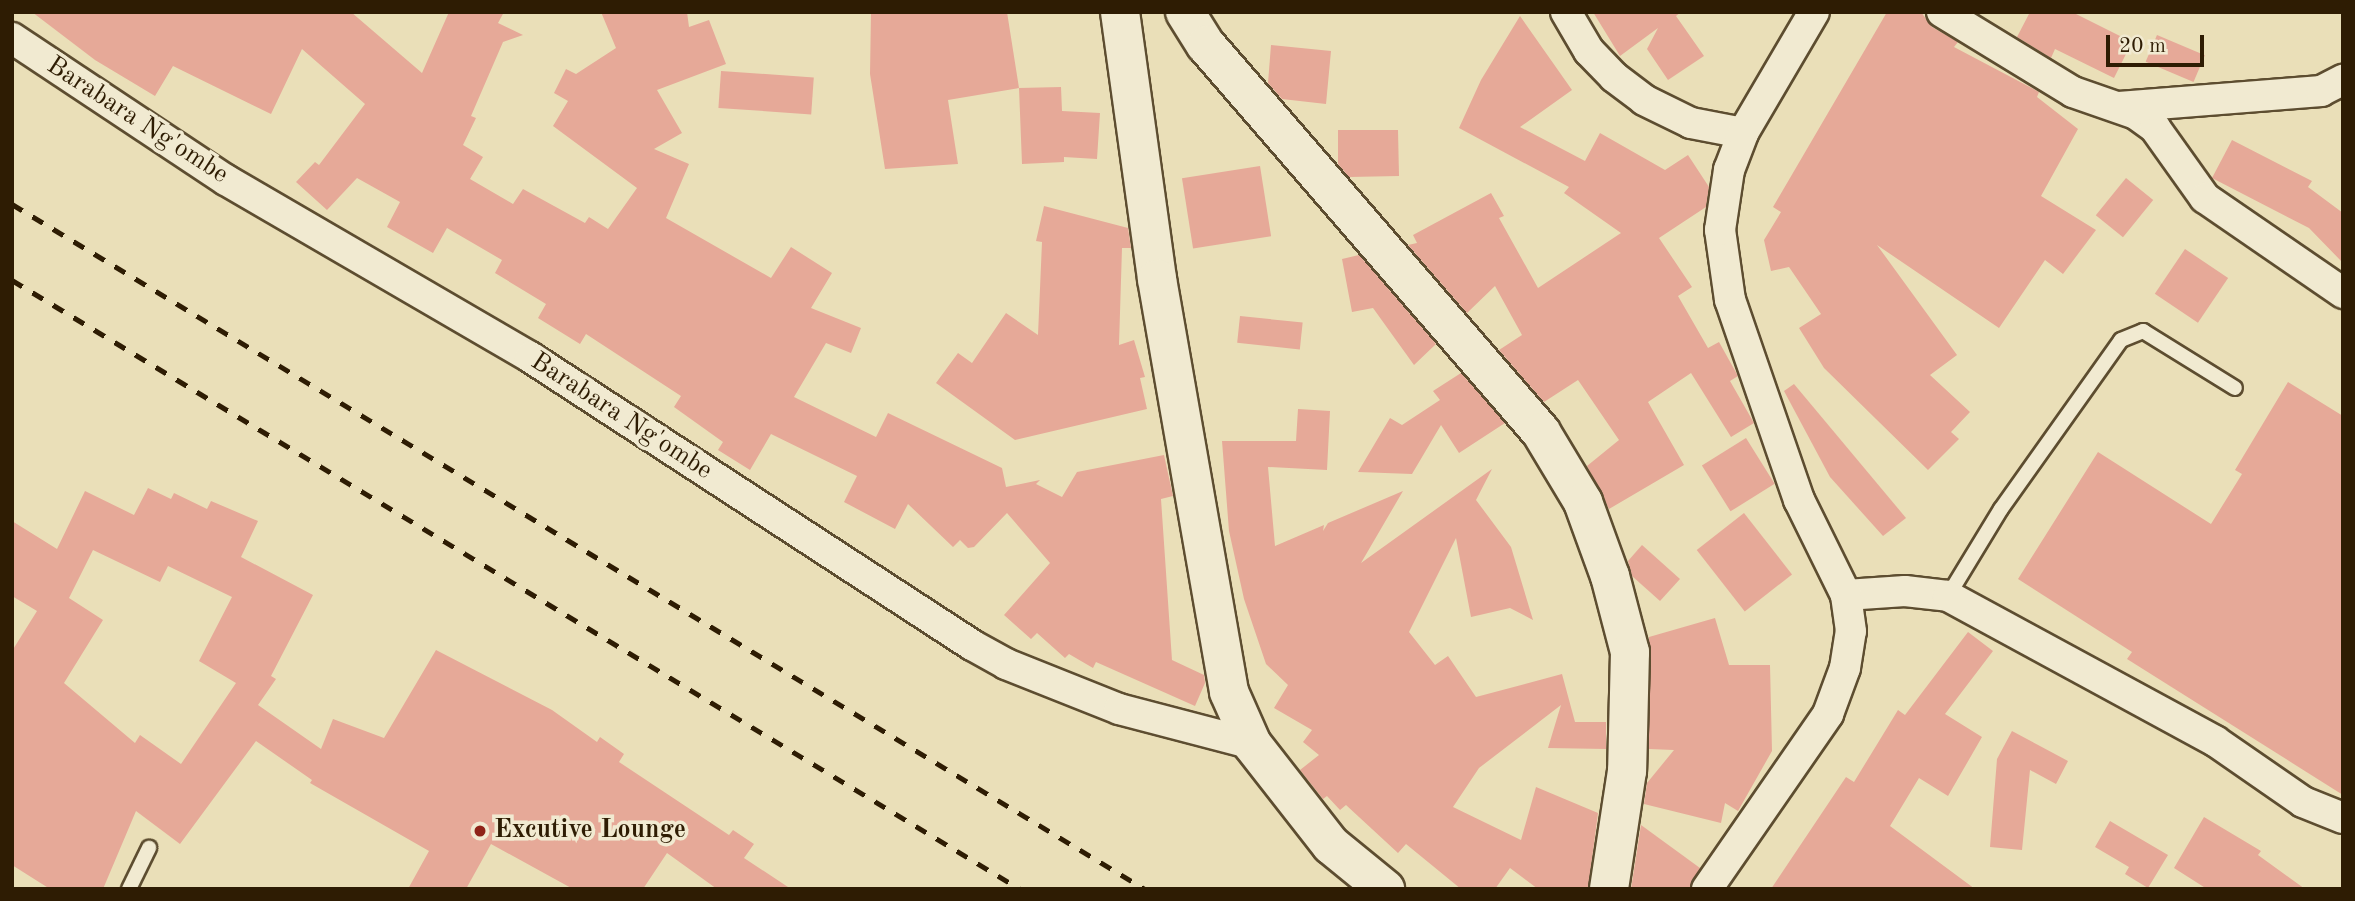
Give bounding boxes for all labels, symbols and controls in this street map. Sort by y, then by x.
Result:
scale bar [2110,21,2208,65]
text: 20 m [2119,36,2166,57]
street label: Barabara Ng'ombe [40,51,234,191]
street label: Barabara Ng'ombe [524,347,718,487]
place label: Excutive Lounge [494,815,686,847]
marker: Excutive Lounge [472,823,488,839]

